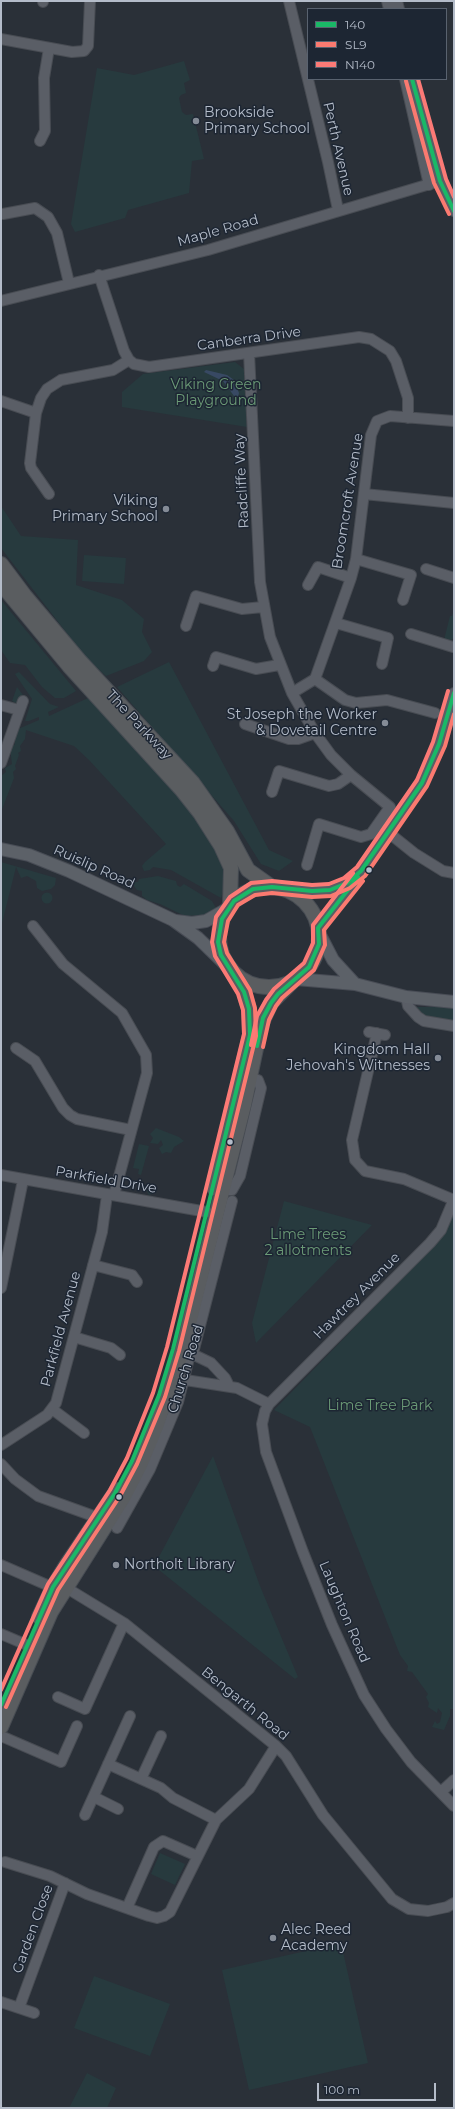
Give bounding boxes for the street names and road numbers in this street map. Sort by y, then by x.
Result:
street label: Perth Avenue [319,100,357,198]
street label: Maple Road [175,211,261,251]
street label: Canberra Drive [196,323,302,355]
street label: Broomcroft Avenue [329,432,367,570]
street label: Radcliffe Way [231,433,253,529]
street label: The Parkway [103,687,175,763]
street label: Ruislip Road [51,842,137,892]
street label: Parkfield Drive [54,1163,158,1197]
street label: Hawtrey Avenue [310,1249,404,1343]
street label: Parkfield Avenue [38,1269,84,1389]
street label: Church Road [165,1323,207,1415]
street label: Laughton Road [315,1559,373,1665]
street label: Bengarth Road [198,1664,292,1744]
street label: Garden Close [9,1882,57,1976]

